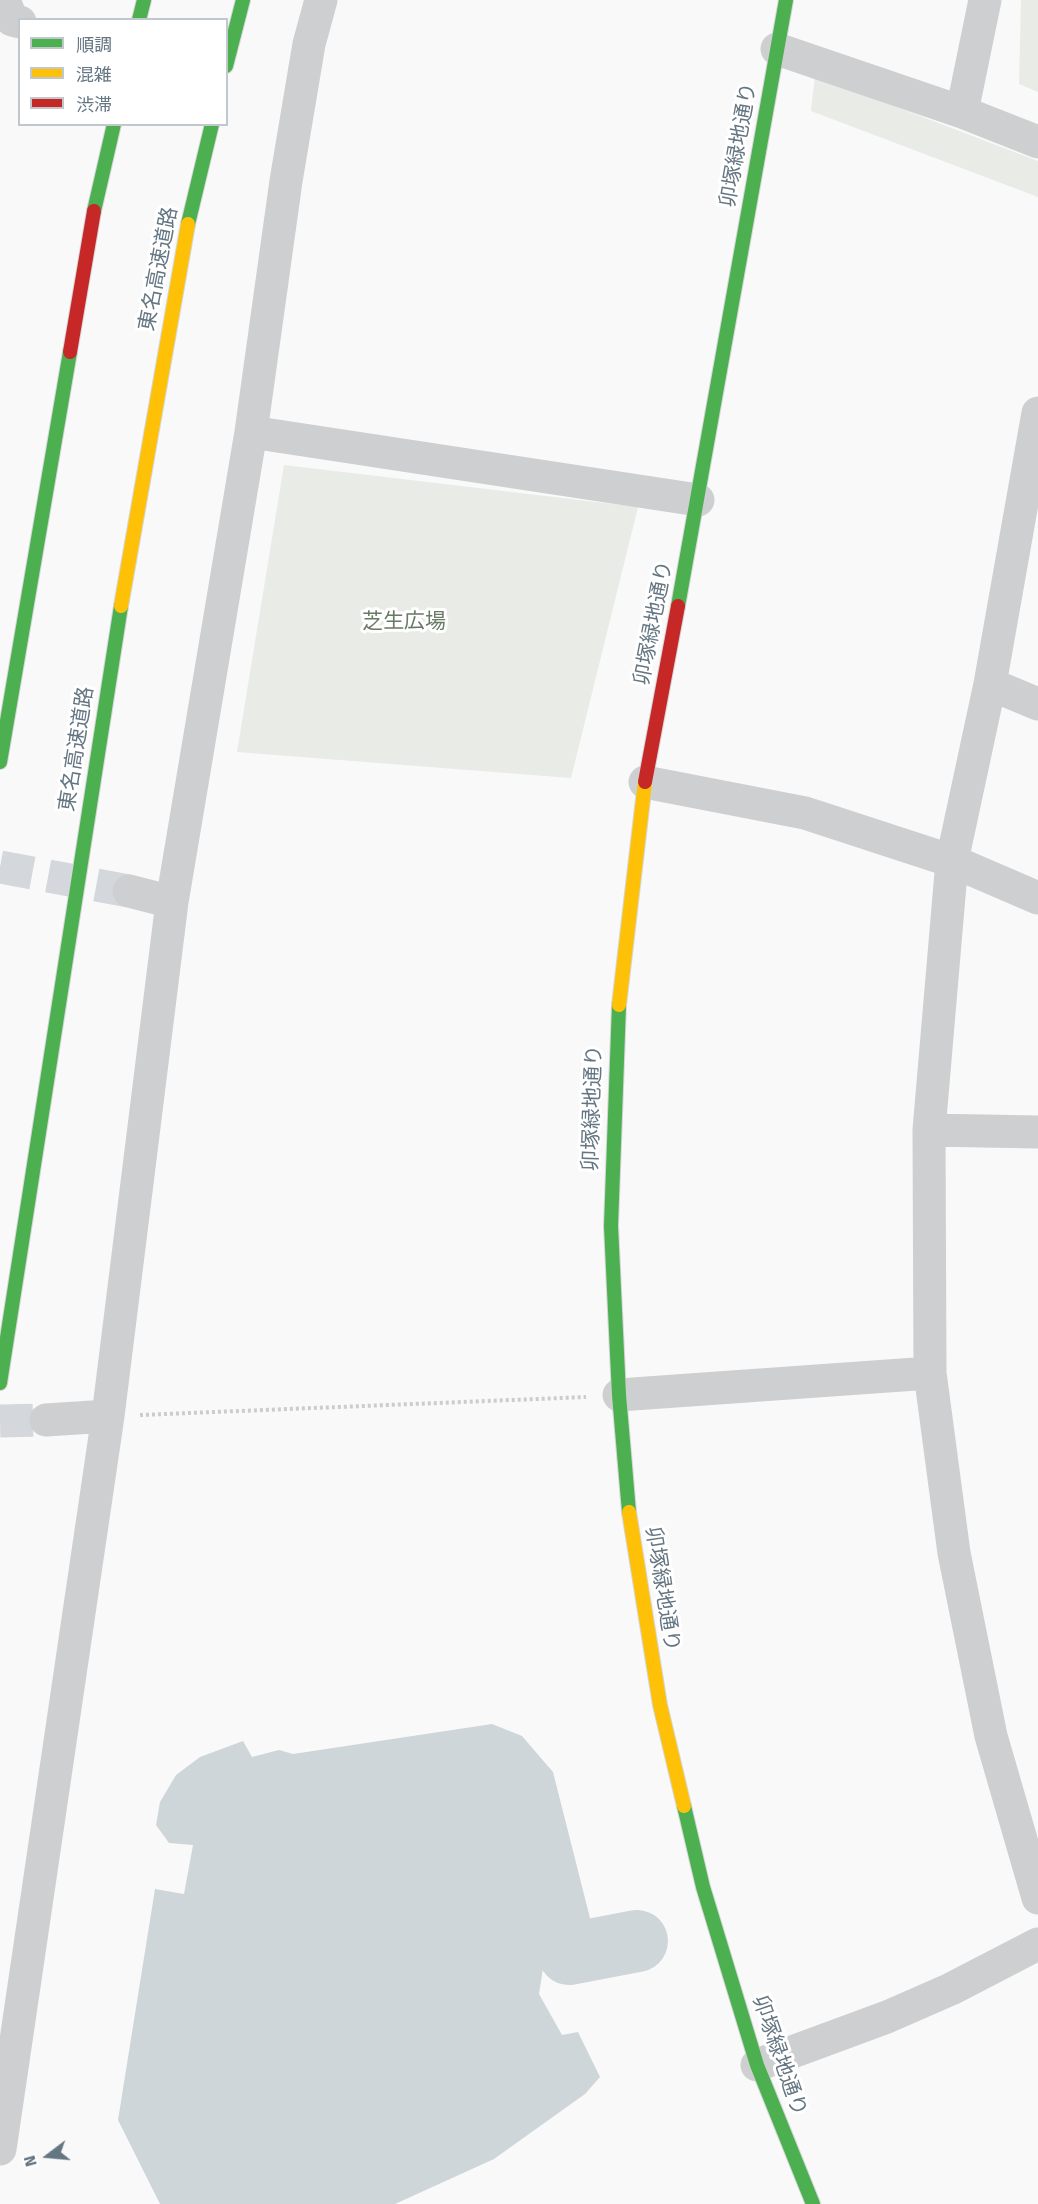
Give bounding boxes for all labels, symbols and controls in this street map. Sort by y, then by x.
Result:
legend [18,18,228,126]
text: 順調 [76,34,112,56]
text: 混雑 [76,64,112,86]
street label: 卯塚緑地通り [716,81,762,209]
text: 渋滞 [76,94,112,116]
street label: 東名高速道路 [135,205,183,333]
street label: 卯塚緑地通り [630,559,678,687]
park label: 芝生広場 [362,609,446,635]
street label: 東名高速道路 [55,685,99,813]
street label: 卯塚緑地通り [578,1045,608,1171]
street label: 卯塚緑地通り [640,1525,684,1653]
street label: 卯塚緑地通り [747,1992,811,2120]
north arrow [18,2126,78,2186]
text: N [20,2153,41,2169]

